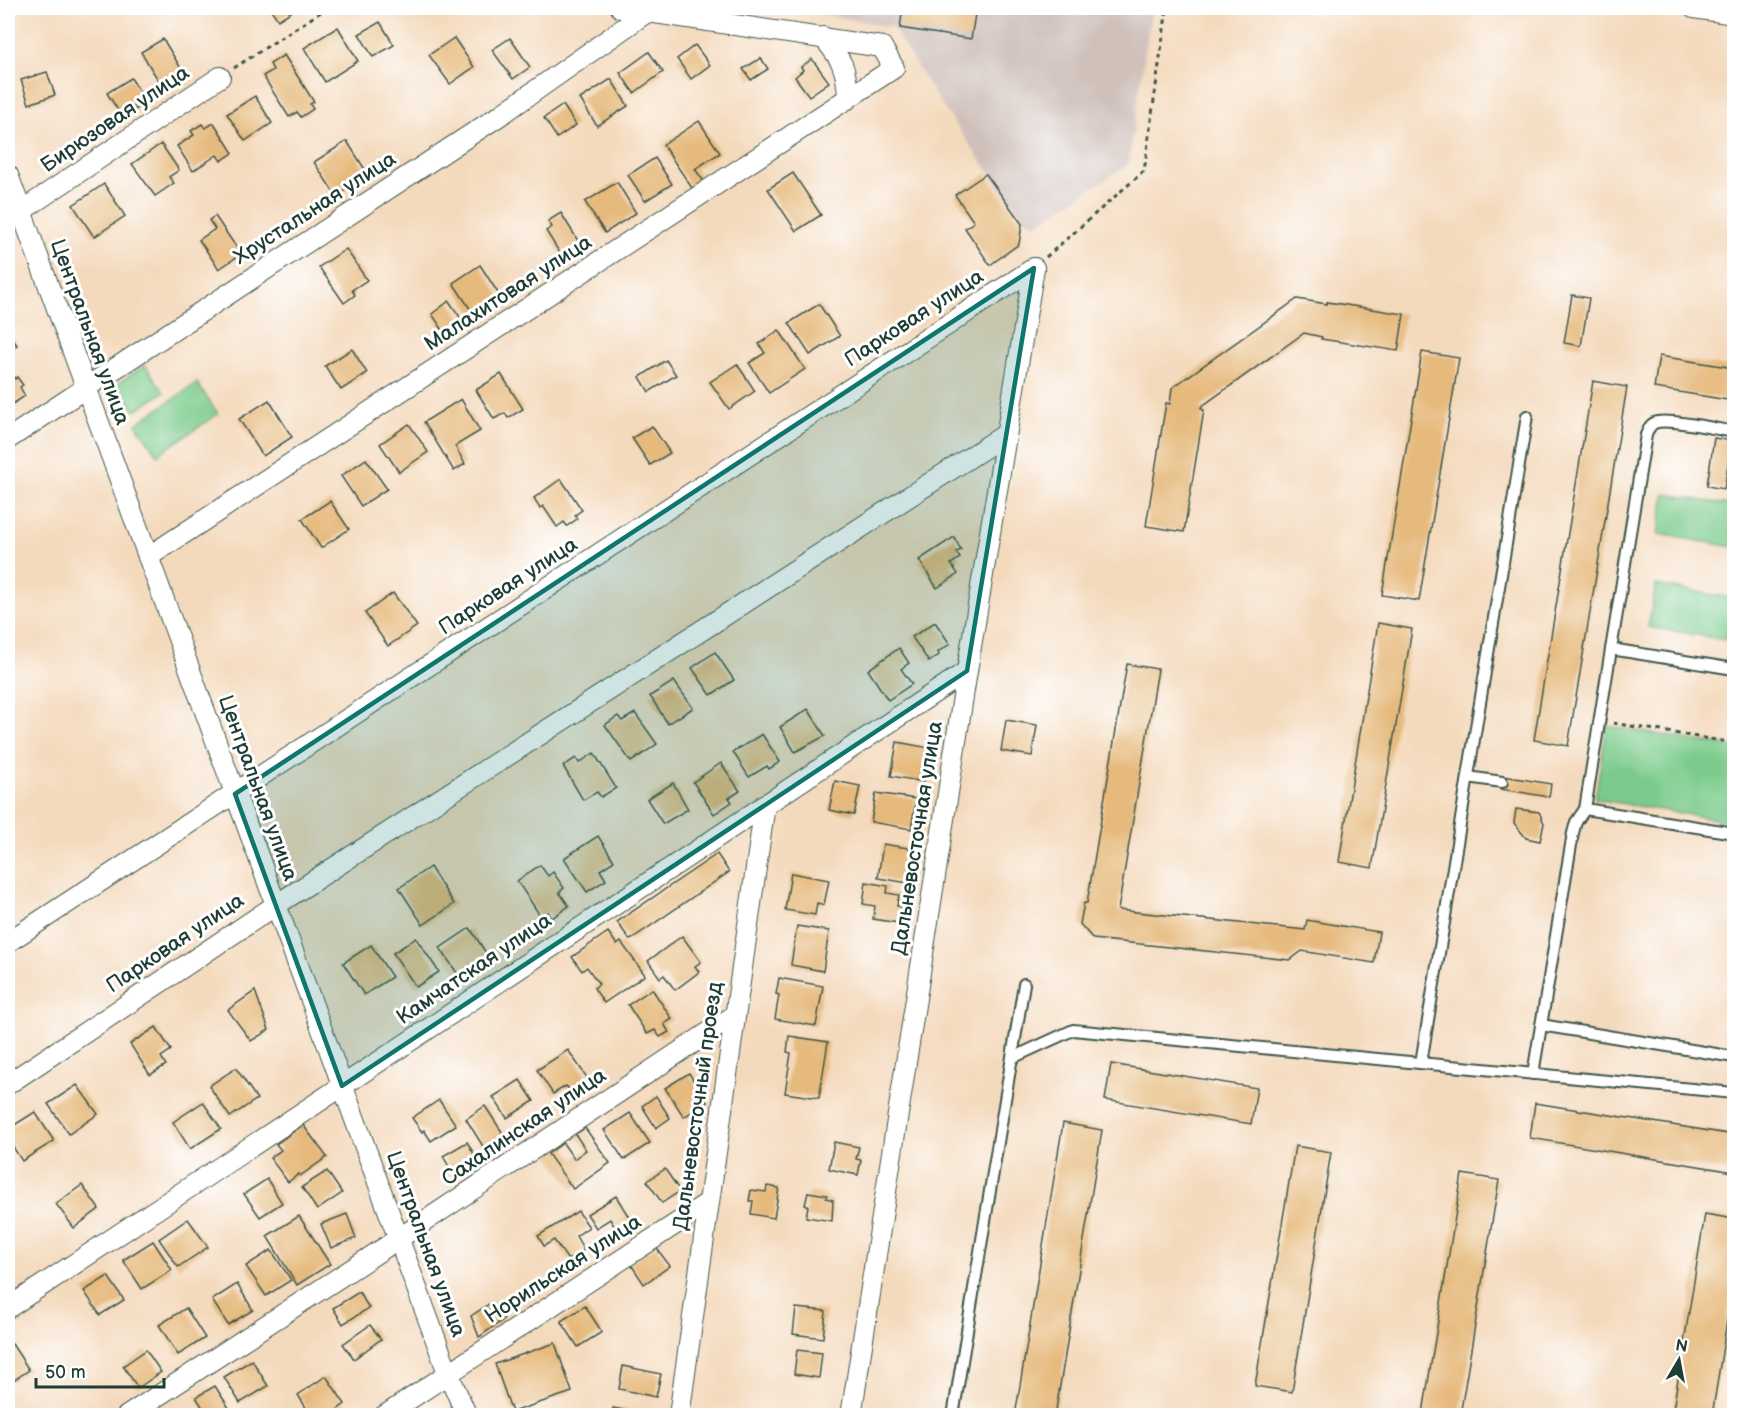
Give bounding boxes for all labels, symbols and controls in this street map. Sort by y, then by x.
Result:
street label: Бирюзовая улица [36,60,194,178]
street label: Хрустальная улица [229,146,401,270]
street label: Малахитовая улица [420,229,597,356]
street label: Центральная улица [45,236,135,429]
street label: Парковая улица [840,263,989,372]
street label: Парковая улица [434,531,583,640]
street label: Центральная улица [213,692,303,885]
street label: Дальневосточная улица [886,719,948,957]
street label: Парковая улица [101,887,249,998]
street label: Камчатская улица [392,908,557,1030]
street label: Дальневосточный проезд [668,980,728,1232]
street label: Сахалинская улица [437,1062,611,1191]
street label: Центральная улица [381,1148,471,1341]
street label: Норильская улица [480,1209,646,1329]
north arrow [1649,1330,1709,1390]
text: N [1674,1336,1689,1357]
scale bar [36,1351,164,1389]
text: 50 m [45,1362,86,1383]

